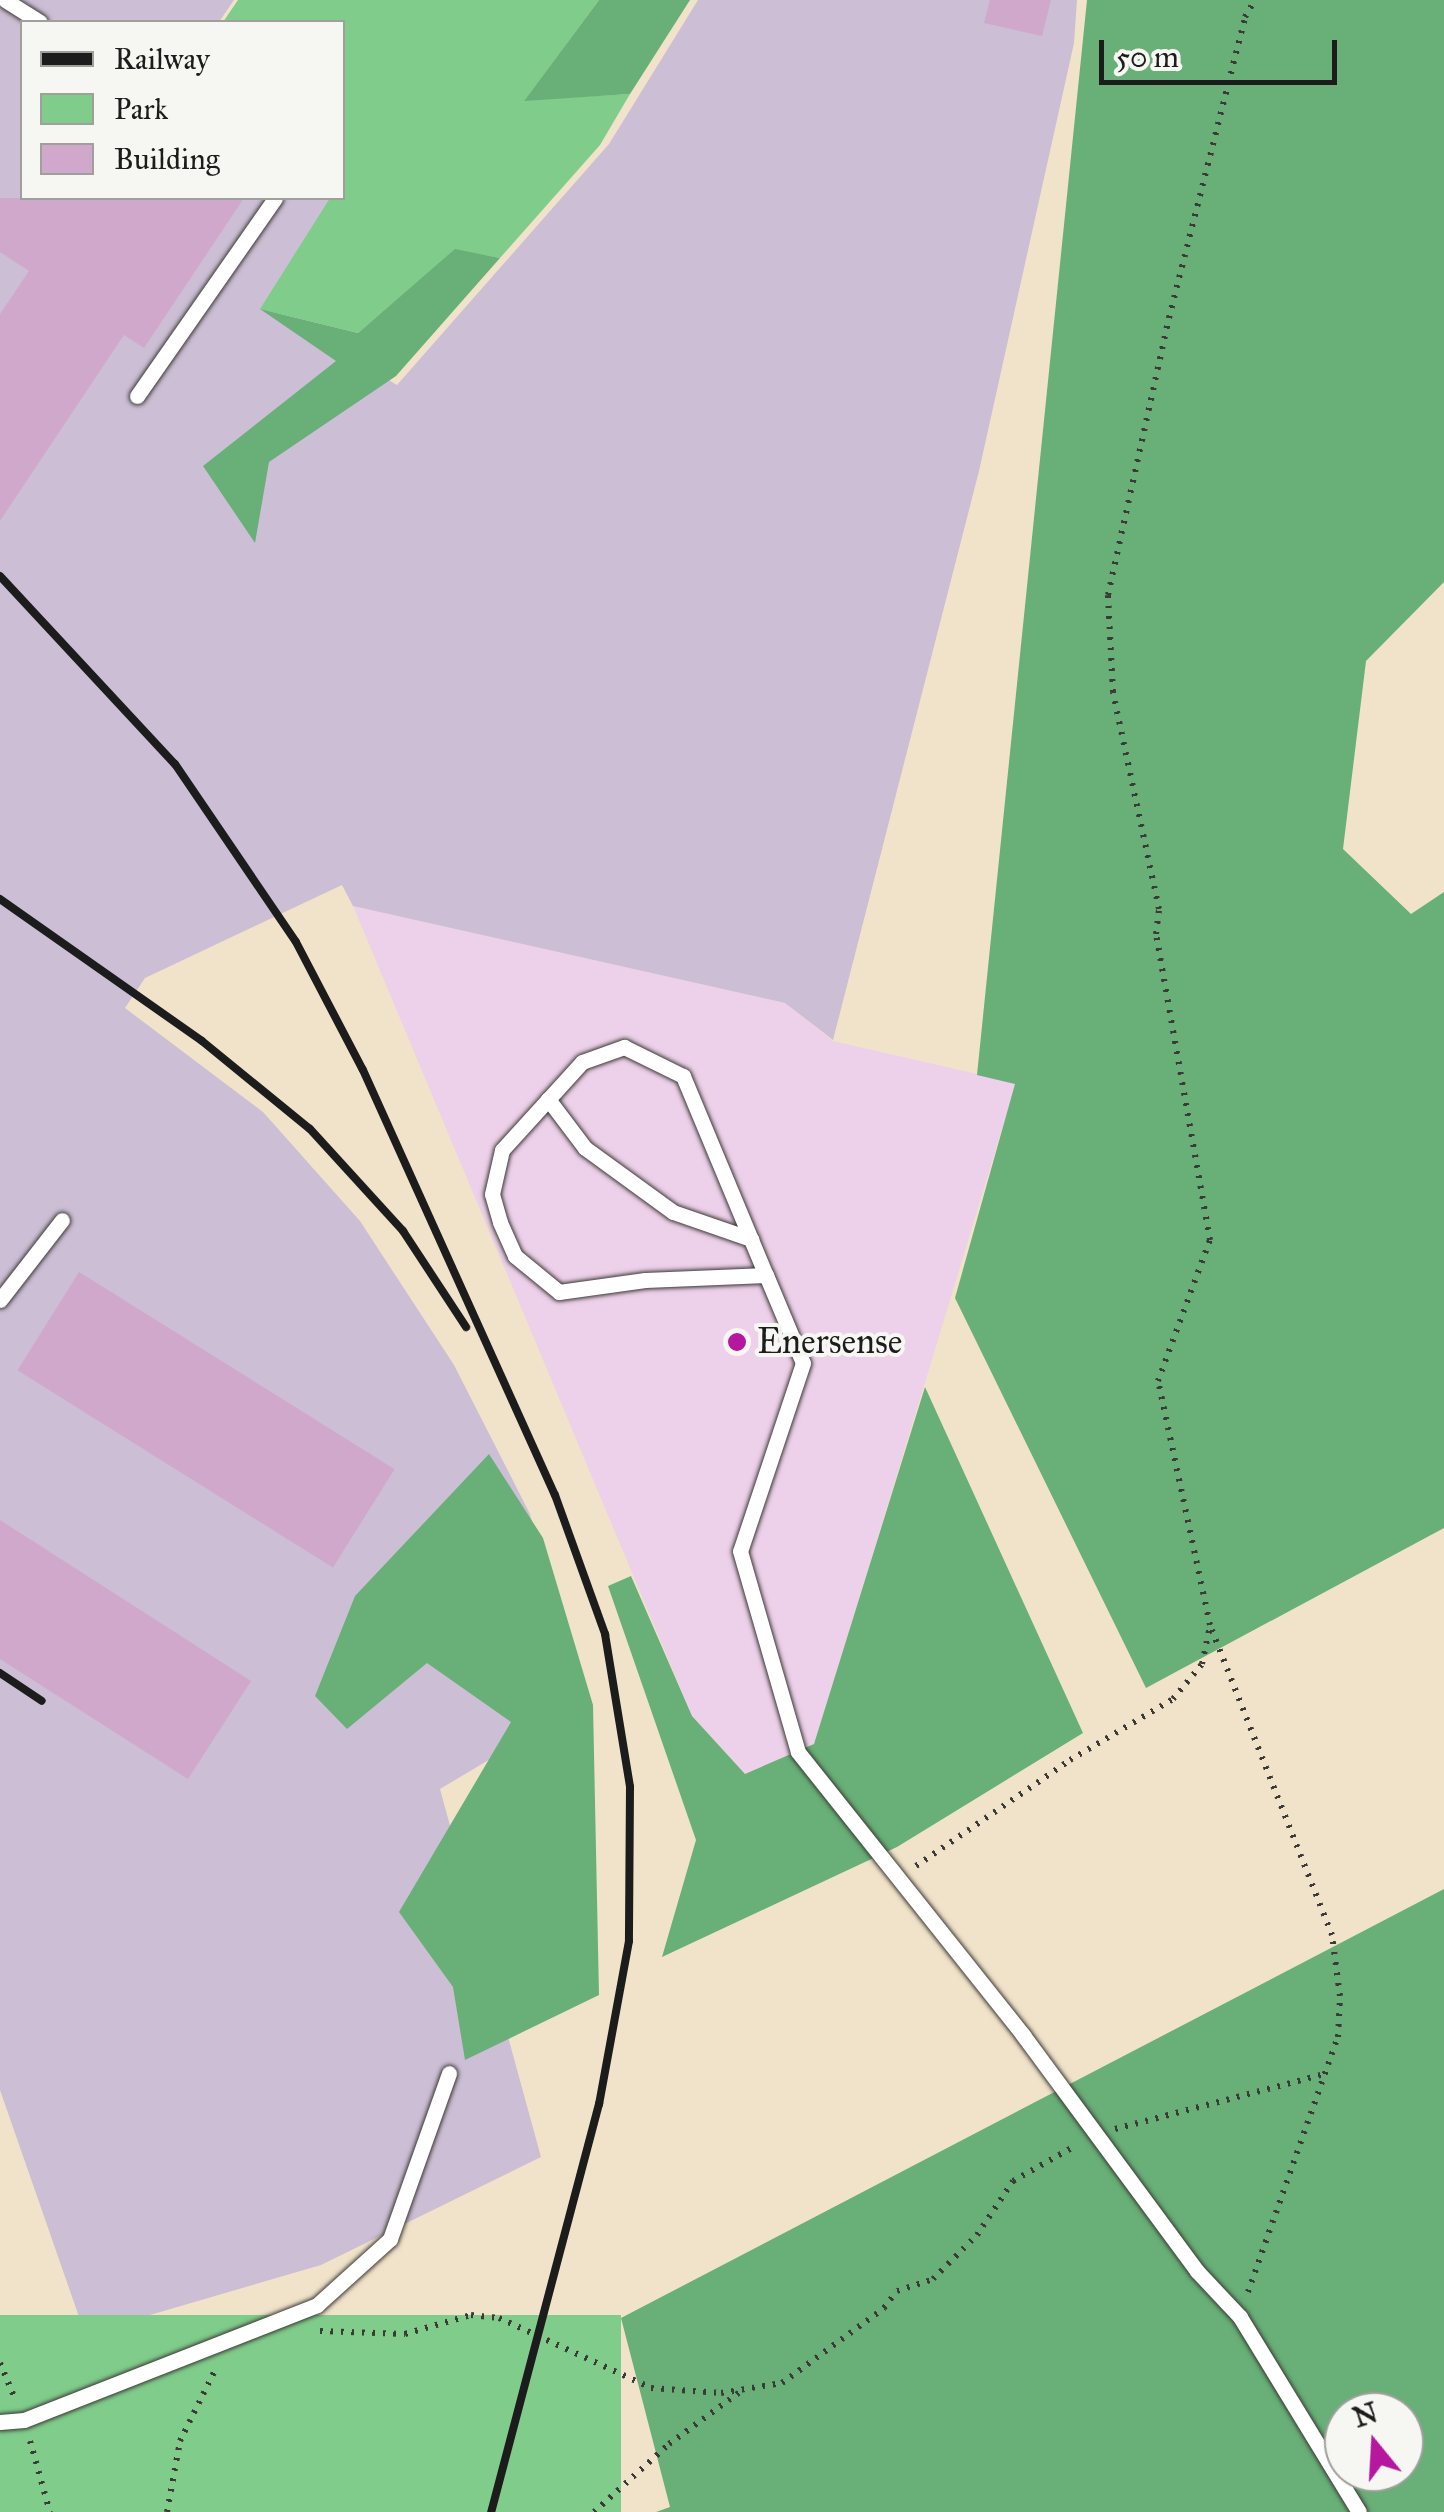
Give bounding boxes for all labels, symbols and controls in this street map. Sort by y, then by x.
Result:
legend [20,20,345,200]
scale bar [1104,20,1342,82]
text: 50 m [1116,39,1179,75]
text: Railway [114,41,210,77]
text: Park [114,91,168,127]
text: Building [114,141,220,177]
place label: Enersense [757,1321,902,1363]
marker: Enersense [726,1331,748,1353]
north arrow [1324,2392,1424,2492]
text: N [1348,2395,1382,2435]

